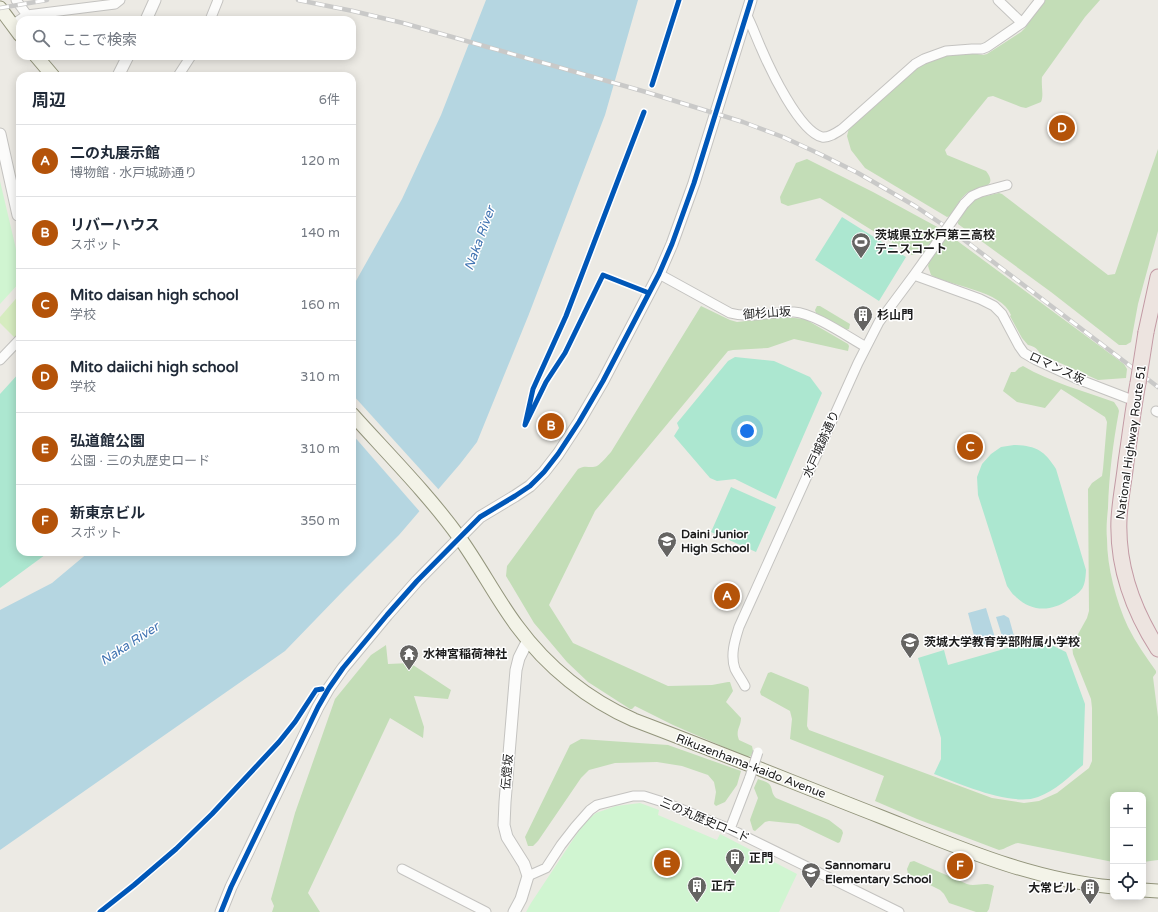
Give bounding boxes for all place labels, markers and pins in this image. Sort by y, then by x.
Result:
pin: D [1049,113,1075,143]
place label: 茨城県立水戸第三高校 テニスコート [875,228,995,256]
sports icon: 茨城県立水戸第三高校 テニスコート [850,231,872,259]
building icon: 杉山門 [852,304,874,332]
place label: 杉山門 [877,308,913,322]
pin: B [538,411,564,441]
pin: C [957,432,983,462]
place label: Daini Junior High School [681,527,750,556]
school or university icon: Daini Junior High School [656,530,678,558]
pin: A [714,581,740,611]
school or university icon: 茨城大学教育学部附属小学校 [899,631,921,659]
place label: 茨城大学教育学部附属小学校 [924,635,1080,649]
temple icon: 水神宮稲荷神社 [398,643,420,671]
place label: 水神宮稲荷神社 [423,647,507,661]
building icon: 正門 [724,847,746,875]
pin: E [654,848,680,878]
place label: 正門 [749,851,773,865]
pin: F [947,851,973,881]
place label: Sannomaru Elementary School [825,858,932,887]
school or university icon: Sannomaru Elementary School [800,861,822,889]
building icon: 正庁 [686,875,708,903]
building icon: 大常ビル [1079,877,1101,905]
place label: 正庁 [711,879,735,893]
place label: 大常ビル [1028,881,1076,895]

